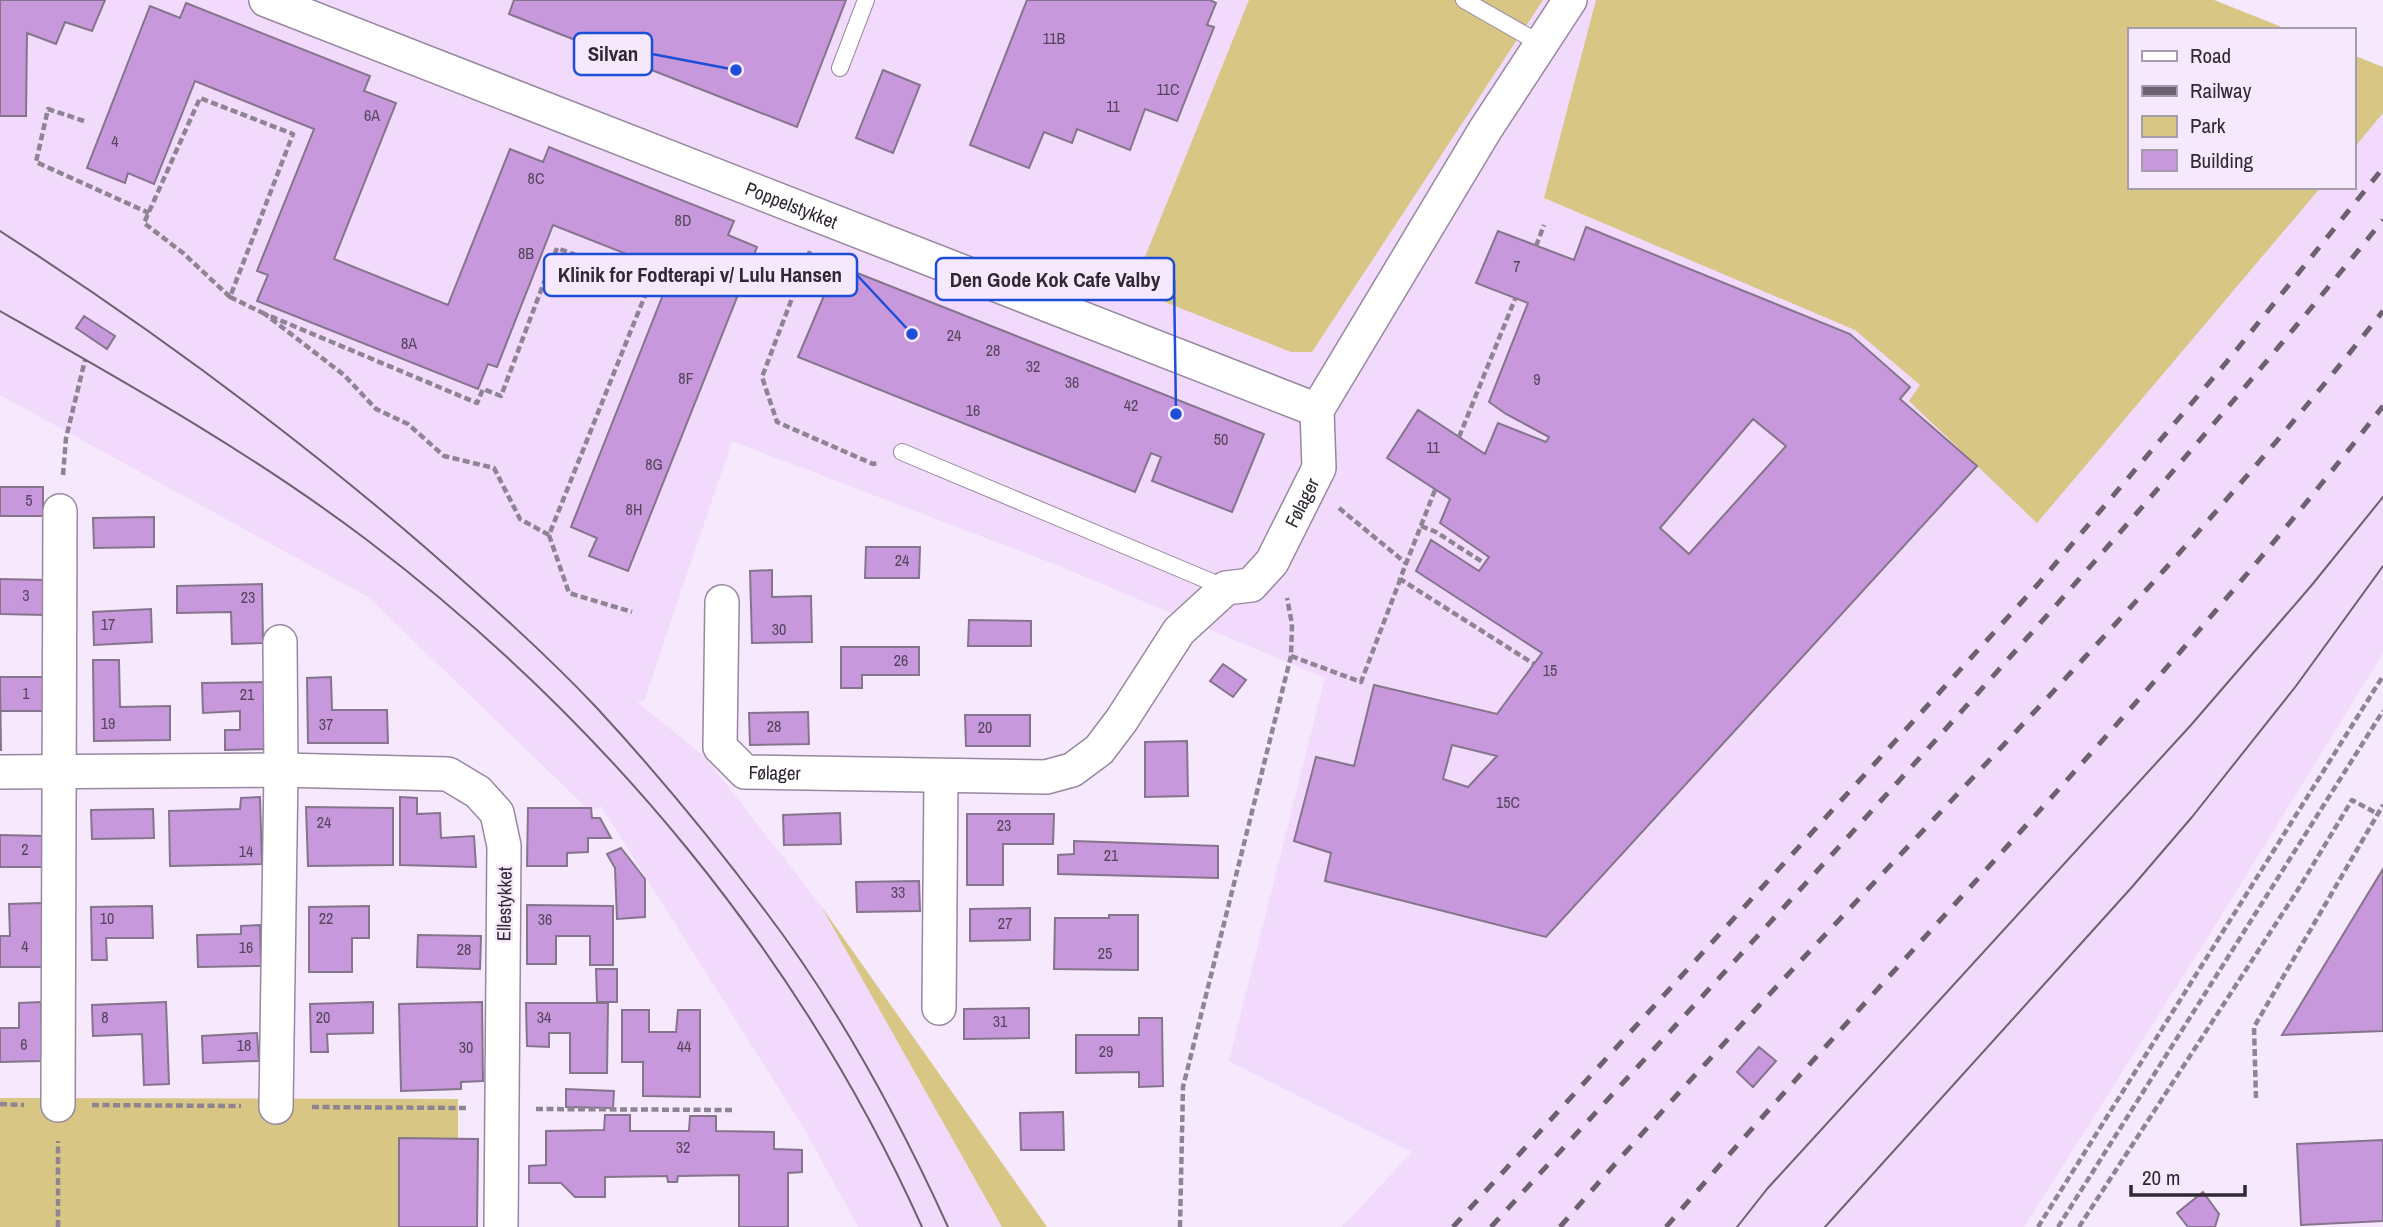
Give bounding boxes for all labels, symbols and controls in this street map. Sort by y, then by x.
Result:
house number: 11B [1043,27,1065,49]
legend [2128,28,2355,189]
callout: Silvan [574,33,652,75]
text: Silvan [588,39,638,68]
text: Road [2190,41,2231,70]
text: Railway [2190,76,2252,105]
house number: 11C [1156,78,1180,100]
house number: 11 [1106,95,1121,117]
house number: 6A [364,104,380,126]
text: Park [2190,111,2226,140]
house number: 4 [111,130,119,152]
text: Building [2190,146,2254,175]
house number: 8C [528,167,544,189]
street label: Poppelstykket [741,175,842,235]
house number: 8D [675,209,691,231]
house number: 8B [518,242,534,264]
callout: Klinik for Fodterapi v/ Lulu Hansen [544,254,857,296]
house number: 7 [1513,255,1521,277]
callout: Den Gode Kok Cafe Valby [936,258,1174,300]
text: Klinik for Fodterapi v/ Lulu Hansen [558,260,842,289]
text: Den Gode Kok Cafe Valby [950,265,1161,294]
house number: 24 [947,324,961,346]
house number: 8A [401,332,417,354]
house number: 28 [986,339,1000,361]
house number: 32 [1026,355,1040,377]
house number: 8F [678,367,694,389]
house number: 9 [1533,368,1541,390]
house number: 36 [1065,371,1079,393]
house number: 42 [1124,394,1138,416]
house number: 16 [966,399,980,421]
house number: 50 [1214,428,1228,450]
house number: 11 [1426,436,1441,458]
house number: 8G [645,453,663,475]
street label: Følager [1278,473,1325,532]
house number: 5 [25,489,33,511]
house number: 8H [626,498,642,520]
house number: 24 [895,549,909,571]
house number: 3 [22,584,30,606]
house number: 23 [241,586,255,608]
house number: 17 [101,613,115,635]
house number: 30 [772,618,786,640]
house number: 26 [894,649,908,671]
house number: 15 [1543,659,1557,681]
house number: 1 [22,682,30,704]
house number: 21 [240,683,255,705]
house number: 19 [101,712,115,734]
house number: 37 [319,713,333,735]
house number: 28 [767,715,781,737]
house number: 20 [978,716,992,738]
street label: Følager [748,759,802,786]
house number: 15C [1496,791,1520,813]
house number: 24 [317,811,331,833]
house number: 23 [997,814,1011,836]
house number: 2 [21,838,29,860]
house number: 14 [239,840,253,862]
house number: 21 [1104,844,1119,866]
street label: Ellestykket [490,866,518,941]
house number: 33 [891,881,905,903]
house number: 10 [100,907,114,929]
house number: 22 [319,907,333,929]
house number: 36 [538,908,552,930]
house number: 27 [998,912,1012,934]
house number: 4 [21,935,29,957]
house number: 16 [239,936,253,958]
house number: 28 [457,938,471,960]
house number: 25 [1098,942,1112,964]
house number: 8 [101,1006,109,1028]
house number: 20 [316,1006,330,1028]
house number: 34 [537,1006,551,1028]
house number: 31 [993,1010,1008,1032]
house number: 6 [20,1033,28,1055]
house number: 18 [237,1034,251,1056]
house number: 44 [677,1035,691,1057]
house number: 30 [459,1036,473,1058]
house number: 29 [1099,1040,1113,1062]
house number: 32 [676,1136,690,1158]
scale bar [2131,1154,2245,1198]
text: 20 m [2142,1163,2180,1192]

